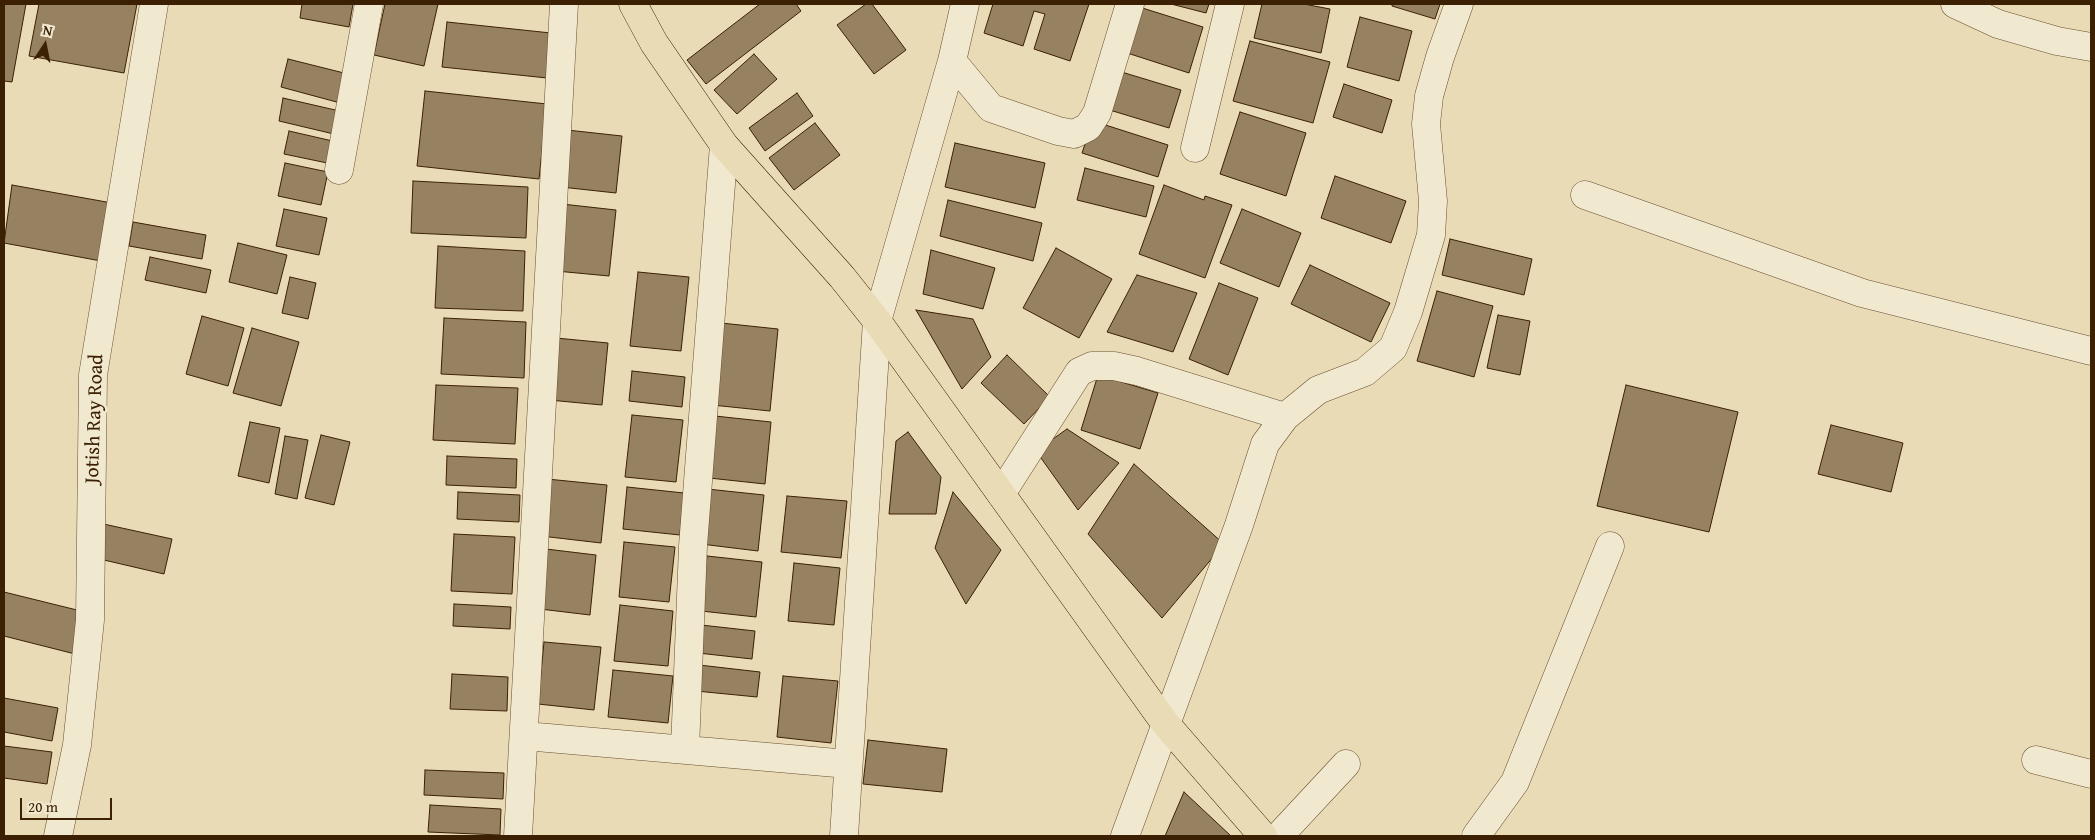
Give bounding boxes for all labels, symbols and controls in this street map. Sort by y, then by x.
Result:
north arrow [20,20,70,70]
text: N [41,20,54,41]
street label: Jotish Ray Road [81,354,109,484]
scale bar [22,788,115,820]
text: 20 m [28,796,58,817]

